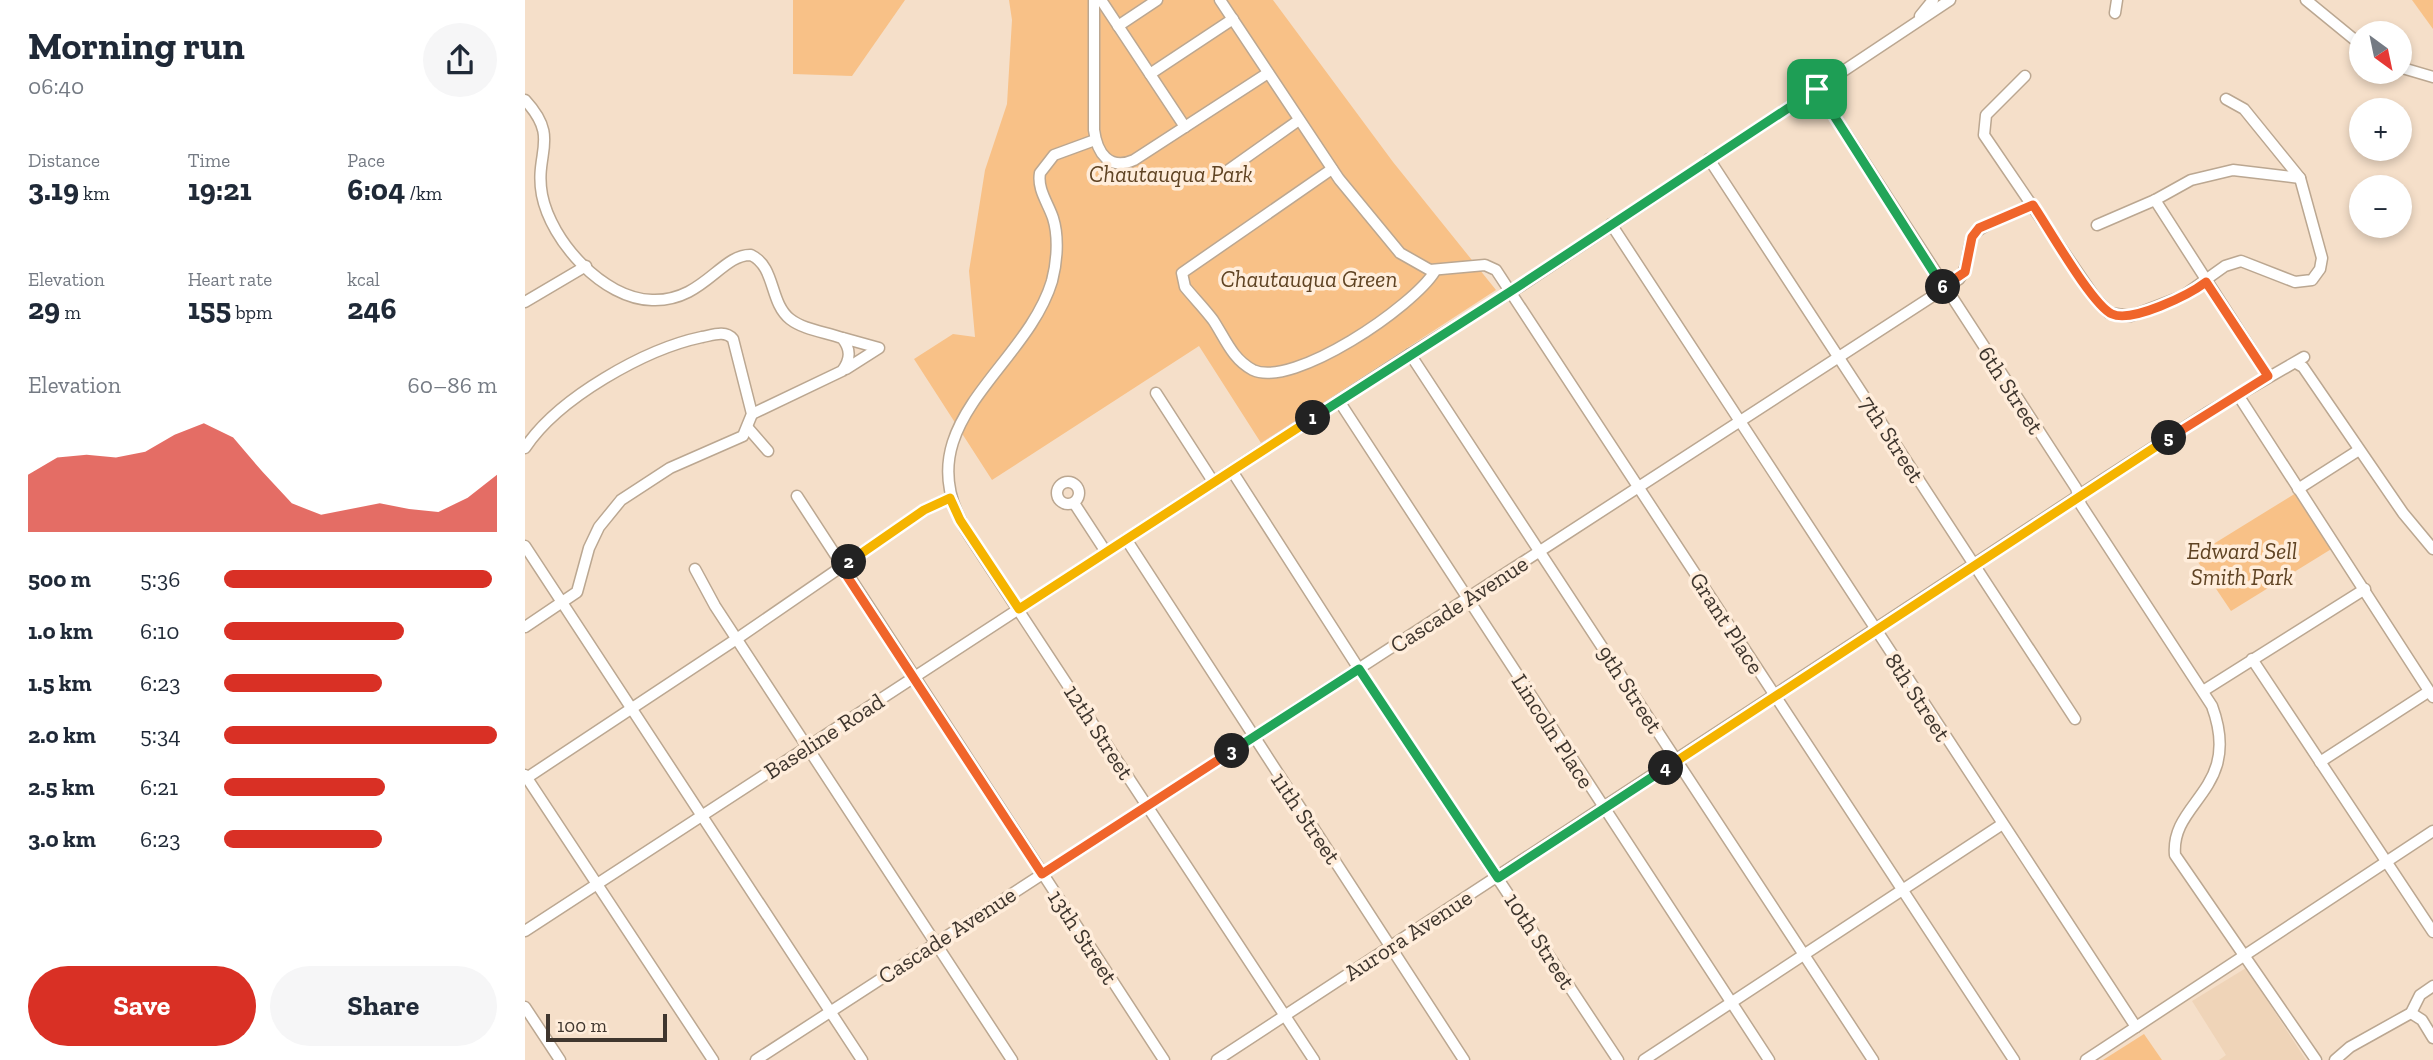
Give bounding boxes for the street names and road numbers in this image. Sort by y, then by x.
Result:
street label: 6th Street [1972,341,2050,440]
street label: 7th Street [1854,390,1931,488]
street label: Cascade Avenue [1385,549,1533,659]
street label: Grant Place [1684,567,1770,679]
street label: 9th Street [1591,640,1669,739]
street label: 8th Street [1879,648,1957,747]
street label: Lincoln Place [1506,668,1600,794]
street label: 12th Street [1058,679,1140,785]
street label: Baseline Road [759,687,889,785]
street label: 11th Street [1265,767,1347,870]
street label: Cascade Avenue [873,880,1021,990]
street label: Aurora Avenue [1339,883,1477,987]
street label: 13th Street [1042,884,1124,990]
street label: 10th Street [1499,888,1582,995]

